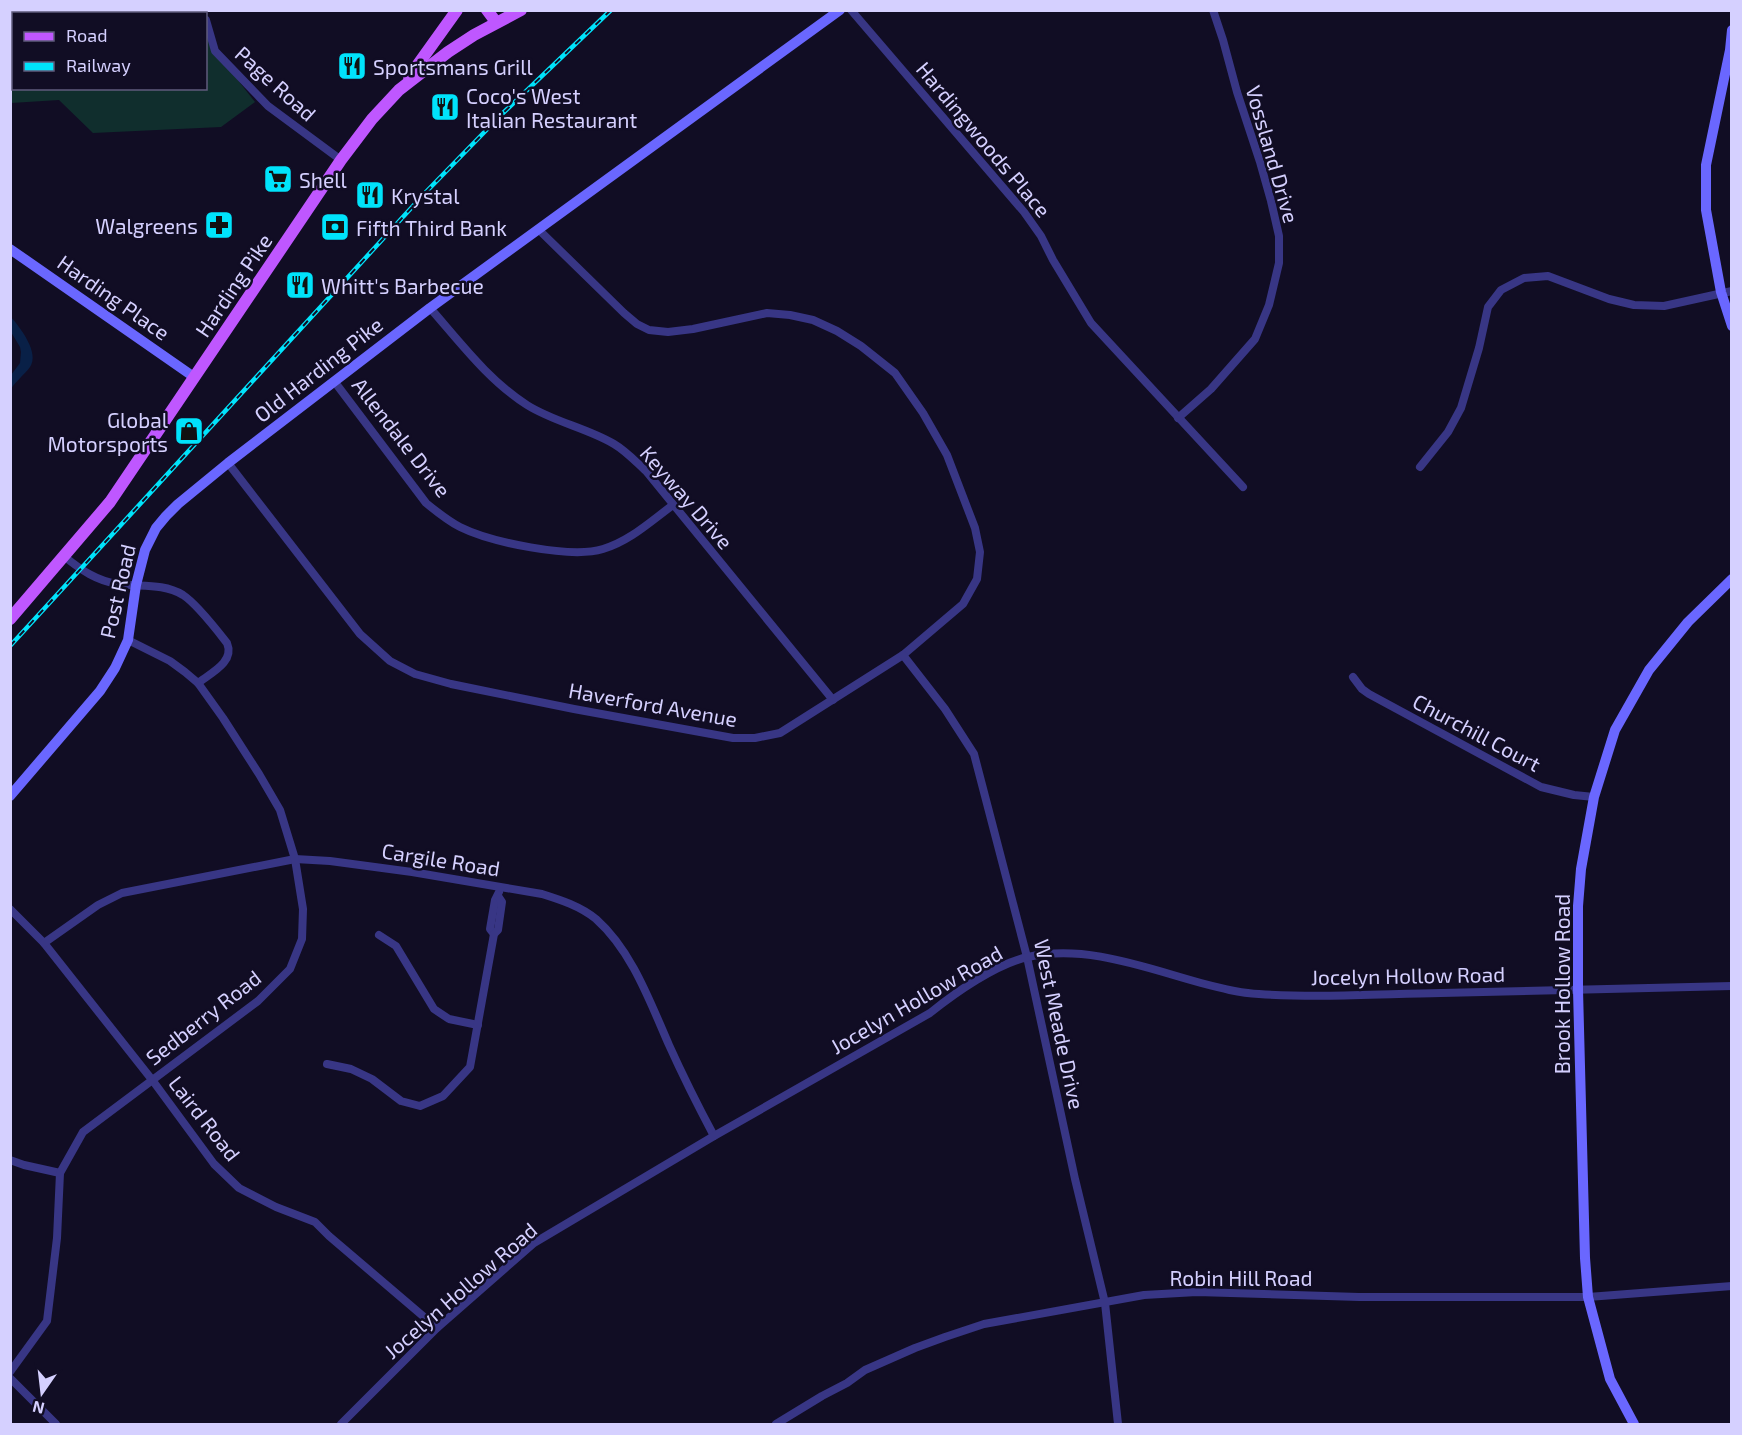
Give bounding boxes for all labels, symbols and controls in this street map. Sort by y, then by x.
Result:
legend [12,12,207,90]
text: Road [66,24,107,46]
street label: Page Road [231,40,321,126]
restaurant icon: Sportsmans Grill [336,50,368,82]
text: Railway [66,54,131,76]
place label: Sportsmans Grill [373,54,534,79]
street label: Hardingwoods Place [912,56,1056,222]
street label: Vossland Drive [1241,82,1305,226]
place label: Coco's West Italian Restaurant [466,83,637,132]
restaurant icon: Coco's West Italian Restaurant [429,91,461,123]
supermarket icon: Shell [262,163,294,195]
place label: Shell [299,167,347,192]
restaurant icon: Krystal [354,179,386,211]
place label: Krystal [391,183,460,208]
pharmacy icon: Walgreens [203,209,235,241]
bank icon: Fifth Third Bank [319,211,351,243]
place label: Walgreens [95,213,198,238]
place label: Fifth Third Bank [356,215,507,240]
street label: Harding Pike [189,229,277,341]
street label: Harding Place [53,249,175,345]
restaurant icon: Whitt's Barbecue [284,269,316,301]
place label: Whitt's Barbecue [321,273,484,298]
street label: Old Harding Pike [249,311,387,427]
street label: Allendale Drive [348,372,456,502]
place label: Global Motorsports [47,407,169,456]
shop icon: Global Motorsports [173,415,205,447]
street label: Keyway Drive [635,440,739,554]
street label: Post Road [94,541,140,641]
street label: Haverford Avenue [567,677,739,731]
street label: Churchill Court [1409,688,1545,776]
street label: Cargile Road [380,837,502,881]
street label: Brook Hollow Road [1549,894,1574,1074]
street label: West Meade Drive [1030,937,1090,1111]
street label: Jocelyn Hollow Road [826,940,1006,1058]
street label: Jocelyn Hollow Road [1311,961,1505,989]
street label: Sedberry Road [141,964,265,1070]
street label: Laird Road [164,1071,246,1165]
street label: Jocelyn Hollow Road [378,1217,542,1363]
street label: Robin Hill Road [1169,1265,1313,1290]
north arrow [12,1363,72,1423]
text: N [30,1397,46,1419]

